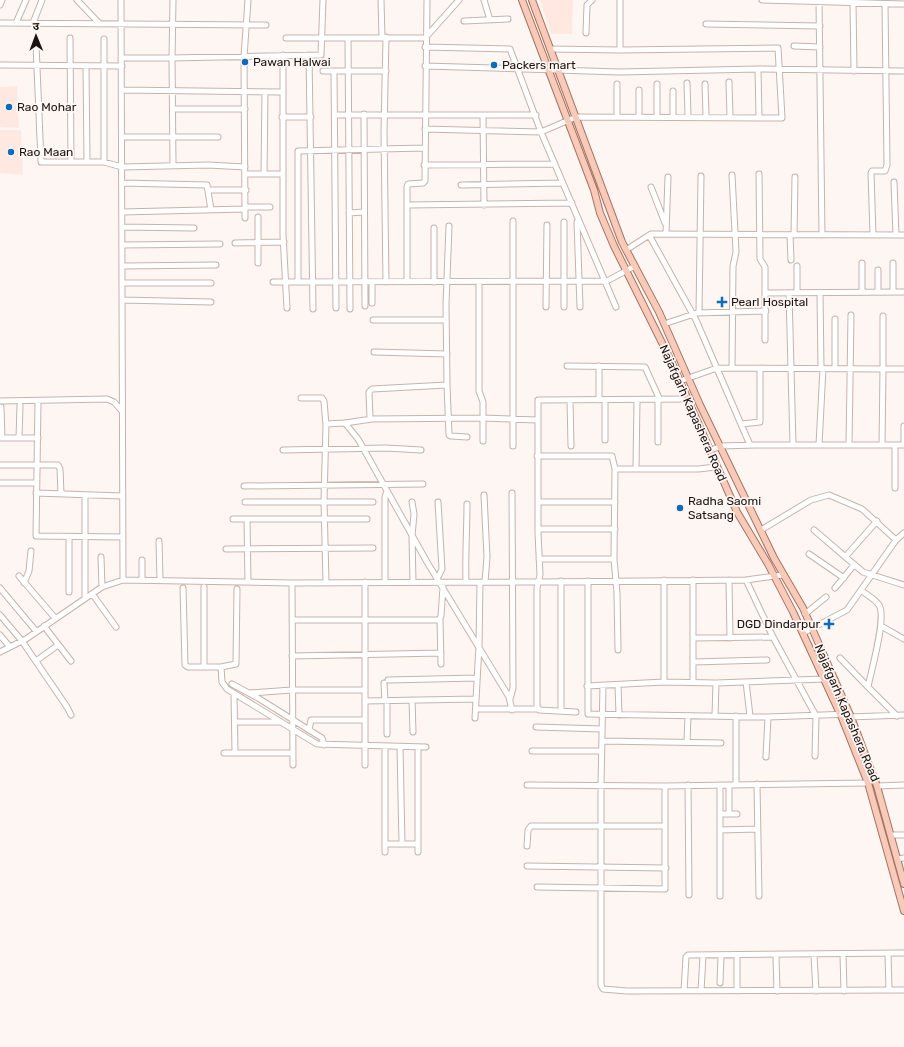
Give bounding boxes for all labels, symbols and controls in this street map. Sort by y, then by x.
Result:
north arrow [16,16,56,56]
text: उ [33,20,40,33]
place label: Pawan Halwai [253,55,331,69]
marker: Pawan Halwai [240,57,250,67]
place label: Packers mart [502,58,576,72]
marker: Packers mart [489,60,499,70]
place label: Rao Mohar [17,100,77,114]
marker: Rao Mohar [4,102,14,112]
place label: Rao Maan [19,145,73,159]
marker: Rao Maan [6,147,16,157]
place label: Pearl Hospital [731,295,808,309]
marker: Pearl Hospital [716,296,728,308]
street label: Najafgarh Kapashera Road [657,343,729,483]
place label: Radha Saomi Satsang [688,494,761,522]
marker: Radha Saomi Satsang [675,503,685,513]
place label: DGD Dindarpur [737,617,820,631]
marker: DGD Dindarpur [823,618,835,630]
street label: Najafgarh Kapashera Road [812,642,882,784]

